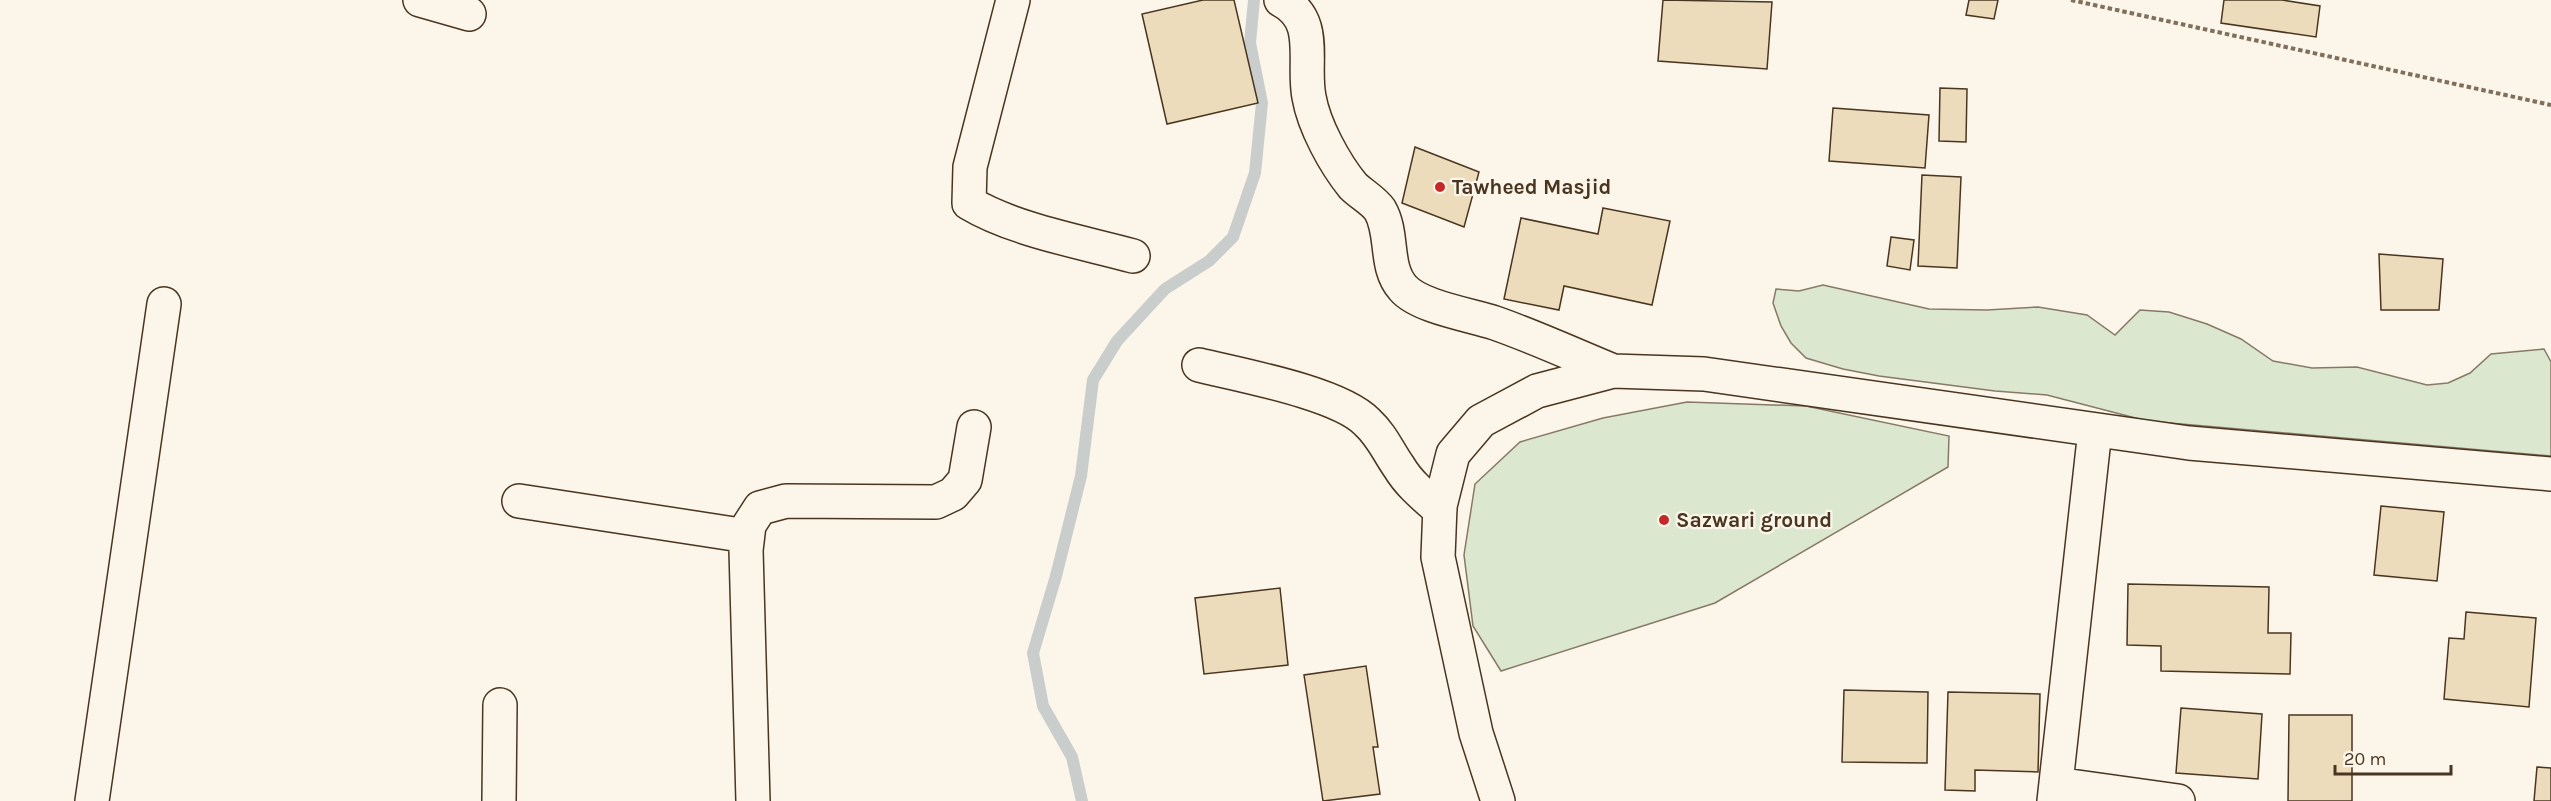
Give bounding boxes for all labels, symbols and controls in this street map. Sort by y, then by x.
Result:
place label: Tawheed Masjid [1452,175,1611,199]
marker: Tawheed Masjid [1433,180,1447,194]
place label: Sazwari ground [1676,508,1832,532]
marker: Sazwari ground [1657,513,1671,527]
scale bar [2335,738,2450,776]
text: 20 m [2344,748,2386,770]

